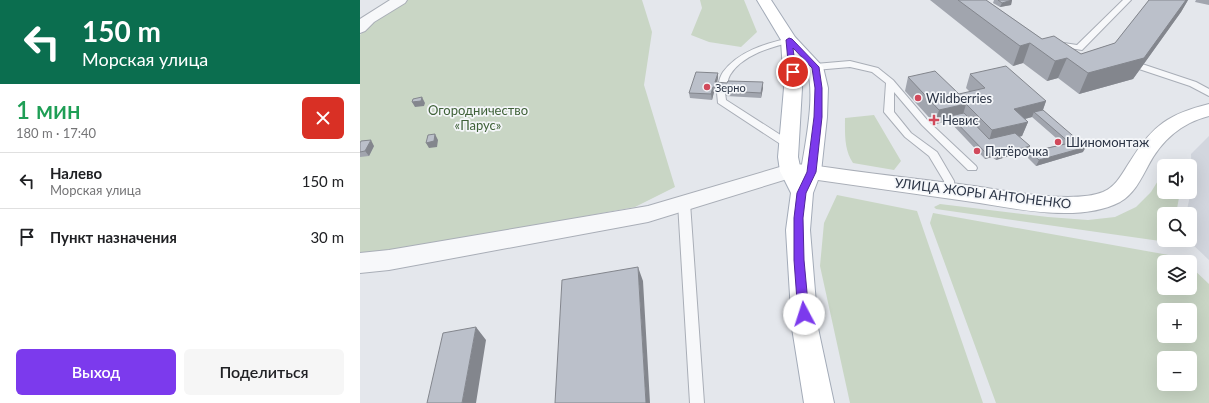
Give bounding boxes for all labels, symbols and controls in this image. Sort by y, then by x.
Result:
text: 150 m [82,14,161,48]
icon: left [16,16,68,68]
text: Морская улица [82,48,208,70]
pin [776,55,810,89]
icon: arrive [782,61,804,83]
place label: Зерно [715,81,746,94]
marker: Зерно [702,82,712,92]
place label: Wildberries [926,90,992,106]
marker: Wildberries [913,93,923,103]
text: 1 мин [16,95,80,124]
button: close [302,97,344,139]
park label: Огородничество «Парус» [428,102,528,133]
place label: Невис [942,112,979,128]
marker: Невис [929,115,939,125]
text: 180 m · 17:40 [16,125,96,141]
place label: Шиномонтаж [1066,134,1150,150]
marker: Шиномонтаж [1053,137,1063,147]
place label: Пятёрочка [985,143,1049,159]
marker: Пятёрочка [972,146,982,156]
map controls [1157,159,1197,391]
button: sound [1157,159,1197,199]
text: Налево [50,164,102,182]
icon: left [16,170,38,192]
text: 150 m [302,172,344,190]
street label: УЛИЦА ЖОРЫ АНТОНЕНКО [894,174,1072,212]
text: Морская улица [50,182,141,198]
button: search [1157,207,1197,247]
icon: arrive [16,226,38,248]
text: Пункт назначения [50,228,177,246]
text: 30 m [310,228,344,246]
button: layers [1157,255,1197,295]
position arrow [783,293,825,335]
button: + [1157,303,1197,343]
button: Выход [16,349,176,395]
button: Поделиться [184,349,344,395]
button: − [1157,351,1197,391]

